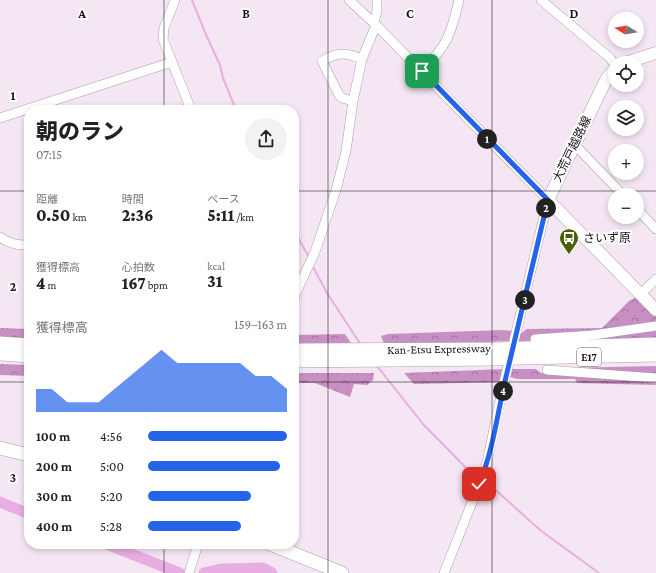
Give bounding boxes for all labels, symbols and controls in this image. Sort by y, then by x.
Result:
text: A [77,6,86,21]
text: B [242,6,250,21]
text: C [406,6,414,21]
text: D [570,6,579,21]
north arrow [608,12,644,48]
map controls [608,12,644,224]
pin [405,54,439,88]
button: locate [608,56,644,92]
icon: arrive [411,60,433,82]
text: 1 [11,88,16,103]
button: layers [608,100,644,136]
street label: 大荒戸越路線 [550,114,594,184]
button: share [245,118,287,160]
text: 朝のラン [36,119,124,144]
pin: 1 [477,129,497,149]
text: 1 [485,133,489,145]
button: + [608,144,644,180]
text: 07:15 [36,147,62,162]
button: − [608,188,644,224]
text: 距離 [36,193,58,205]
text: 時間 [122,193,144,205]
text: ペース [207,193,240,205]
pin: 2 [536,198,556,218]
text: 2 [543,202,549,214]
text: 0.50 [36,206,70,225]
text: 2:36 [122,206,154,225]
text: 5:11 [207,206,234,225]
text: km [70,211,86,223]
text: /km [234,211,254,223]
bus stop icon: さいず原 [558,227,580,255]
place label: さいず原 [583,231,631,245]
text: kcal [207,260,225,272]
text: 獲得標高 [36,261,80,273]
text: 心拍数 [122,261,155,273]
text: 31 [207,272,222,291]
text: 4 [36,274,45,293]
text: 167 [122,274,146,293]
text: 2 [10,279,17,294]
text: m [45,279,56,291]
text: bpm [146,279,168,291]
pin: 3 [515,290,535,310]
text: 3 [522,294,528,306]
text: 159–163 m [234,317,287,332]
text: 獲得標高 [36,320,88,335]
street label: Kan-Etsu Expressway [387,341,491,357]
road number: E17 [577,348,601,366]
pin: 4 [493,381,513,401]
text: 4 [500,385,506,397]
text: 100 m [36,429,70,444]
text: 4:56 [100,429,122,444]
text: 200 m [36,459,72,474]
text: 5:00 [100,459,124,474]
pin [462,467,496,501]
text: 3 [10,470,16,485]
icon: check [468,473,490,495]
text: 300 m [36,489,72,504]
text: 5:20 [100,489,123,504]
text: 400 m [36,519,72,534]
text: 5:28 [100,519,122,534]

